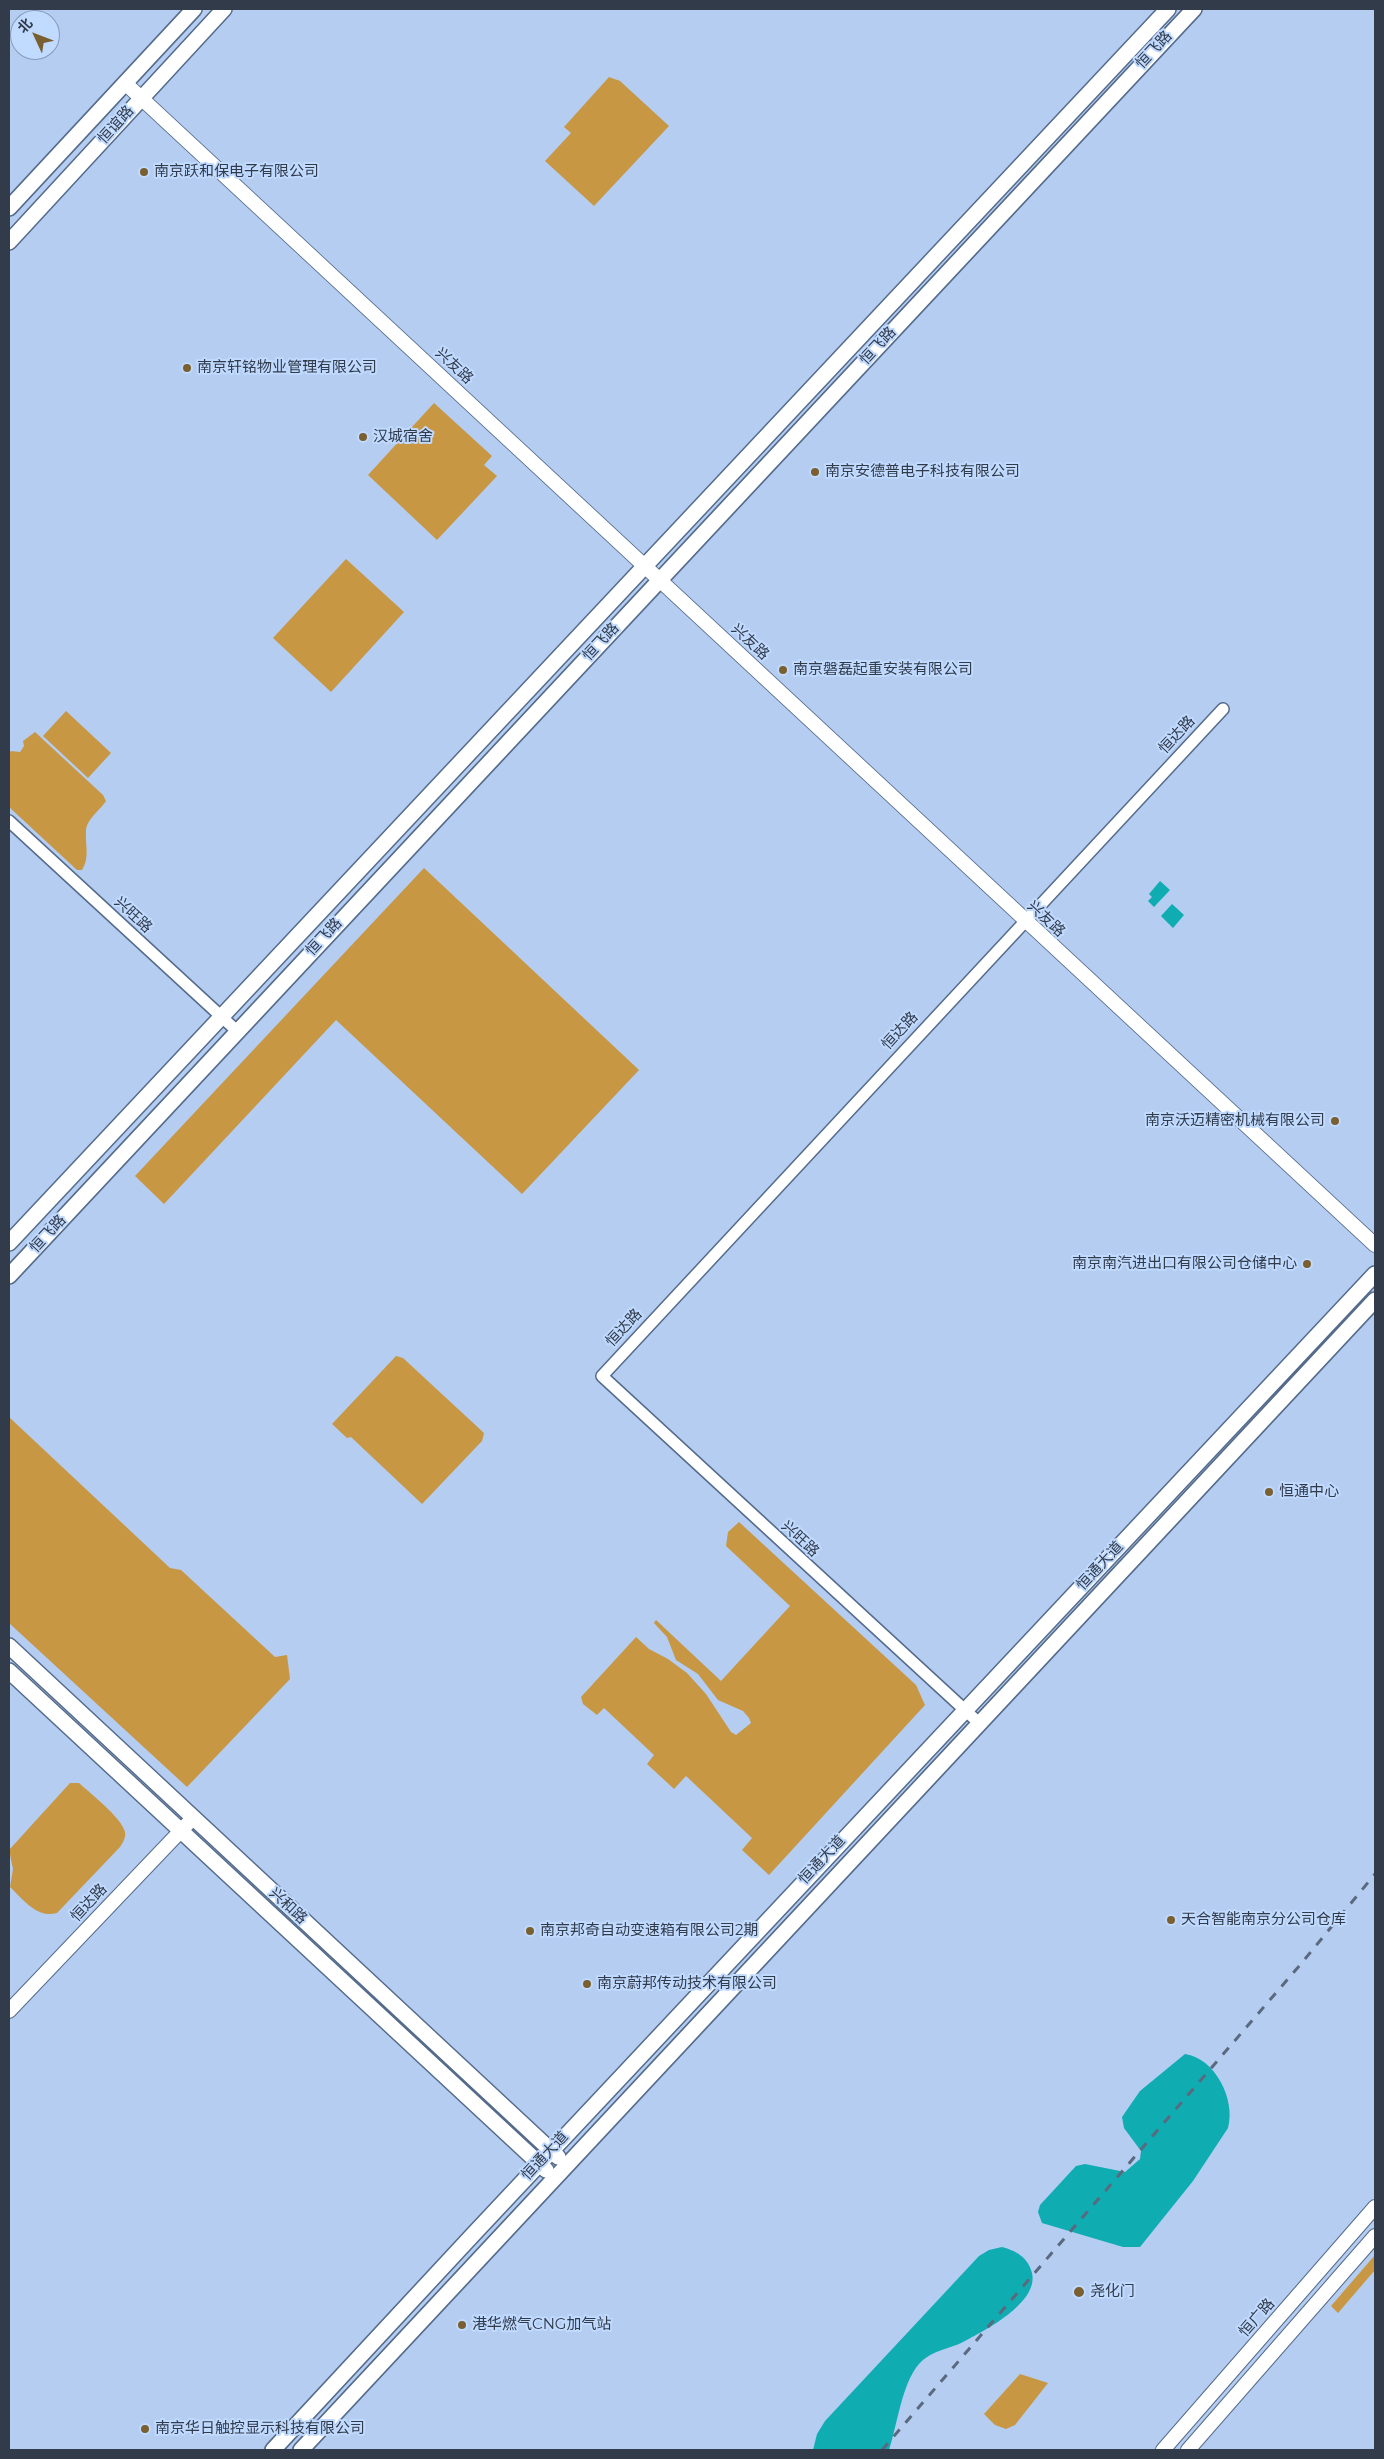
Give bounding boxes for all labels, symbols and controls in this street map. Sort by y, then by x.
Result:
north arrow [10,10,60,60]
text: 北 [13,14,36,37]
street label: 恒飞路 [1132,27,1176,73]
street label: 恒谊路 [94,102,138,148]
place label: 南京跃和保电子有限公司 [154,163,319,181]
marker: 南京跃和保电子有限公司 [138,166,150,178]
street label: 恒飞路 [856,323,900,369]
street label: 兴友路 [431,344,477,388]
place label: 南京轩铭物业管理有限公司 [197,359,377,377]
marker: 南京轩铭物业管理有限公司 [181,362,193,374]
place label: 汉城宿舍 [373,428,433,446]
marker: 汉城宿舍 [357,431,369,443]
place label: 南京安德普电子科技有限公司 [825,463,1020,481]
marker: 南京安德普电子科技有限公司 [809,466,821,478]
street label: 恒飞路 [579,619,623,665]
street label: 兴友路 [727,620,773,664]
place label: 南京磐磊起重安装有限公司 [793,661,973,679]
marker: 南京磐磊起重安装有限公司 [777,664,789,676]
street label: 恒达路 [1155,712,1199,758]
street label: 兴旺路 [110,893,156,937]
street label: 兴友路 [1023,897,1069,941]
street label: 恒飞路 [302,914,346,960]
street label: 恒达路 [878,1008,922,1054]
place label: 南京沃迈精密机械有限公司 [1145,1112,1325,1130]
marker: 南京沃迈精密机械有限公司 [1329,1115,1341,1127]
street label: 恒飞路 [26,1211,70,1257]
place label: 南京南汽进出口有限公司仓储中心 [1072,1255,1297,1273]
marker: 南京南汽进出口有限公司仓储中心 [1301,1258,1313,1270]
street label: 恒达路 [602,1305,646,1351]
place label: 恒通中心 [1279,1483,1339,1501]
marker: 恒通中心 [1263,1486,1275,1498]
street label: 兴旺路 [777,1517,823,1561]
street label: 恒通大道 [1073,1538,1127,1594]
street label: 恒通大道 [795,1832,849,1888]
street label: 恒达路 [67,1880,111,1926]
street label: 兴和路 [265,1884,311,1928]
place label: 天合智能南京分公司仓库 [1181,1911,1346,1929]
marker: 天合智能南京分公司仓库 [1165,1914,1177,1926]
place label: 南京邦奇自动变速箱有限公司2期 [540,1922,759,1940]
marker: 南京邦奇自动变速箱有限公司2期 [524,1925,536,1937]
place label: 南京蔚邦传动技术有限公司 [597,1975,777,1993]
marker: 南京蔚邦传动技术有限公司 [581,1978,593,1990]
street label: 恒通大道 [518,2128,572,2184]
place label: 尧化门 [1090,2283,1135,2301]
marker: 尧化门 [1072,2285,1086,2299]
street label: 恒广路 [1235,2295,1279,2341]
place label: 港华燃气CNG加气站 [472,2316,611,2334]
marker: 港华燃气CNG加气站 [456,2319,468,2331]
place label: 南京华日触控显示科技有限公司 [155,2420,365,2438]
marker: 南京华日触控显示科技有限公司 [139,2423,151,2435]

